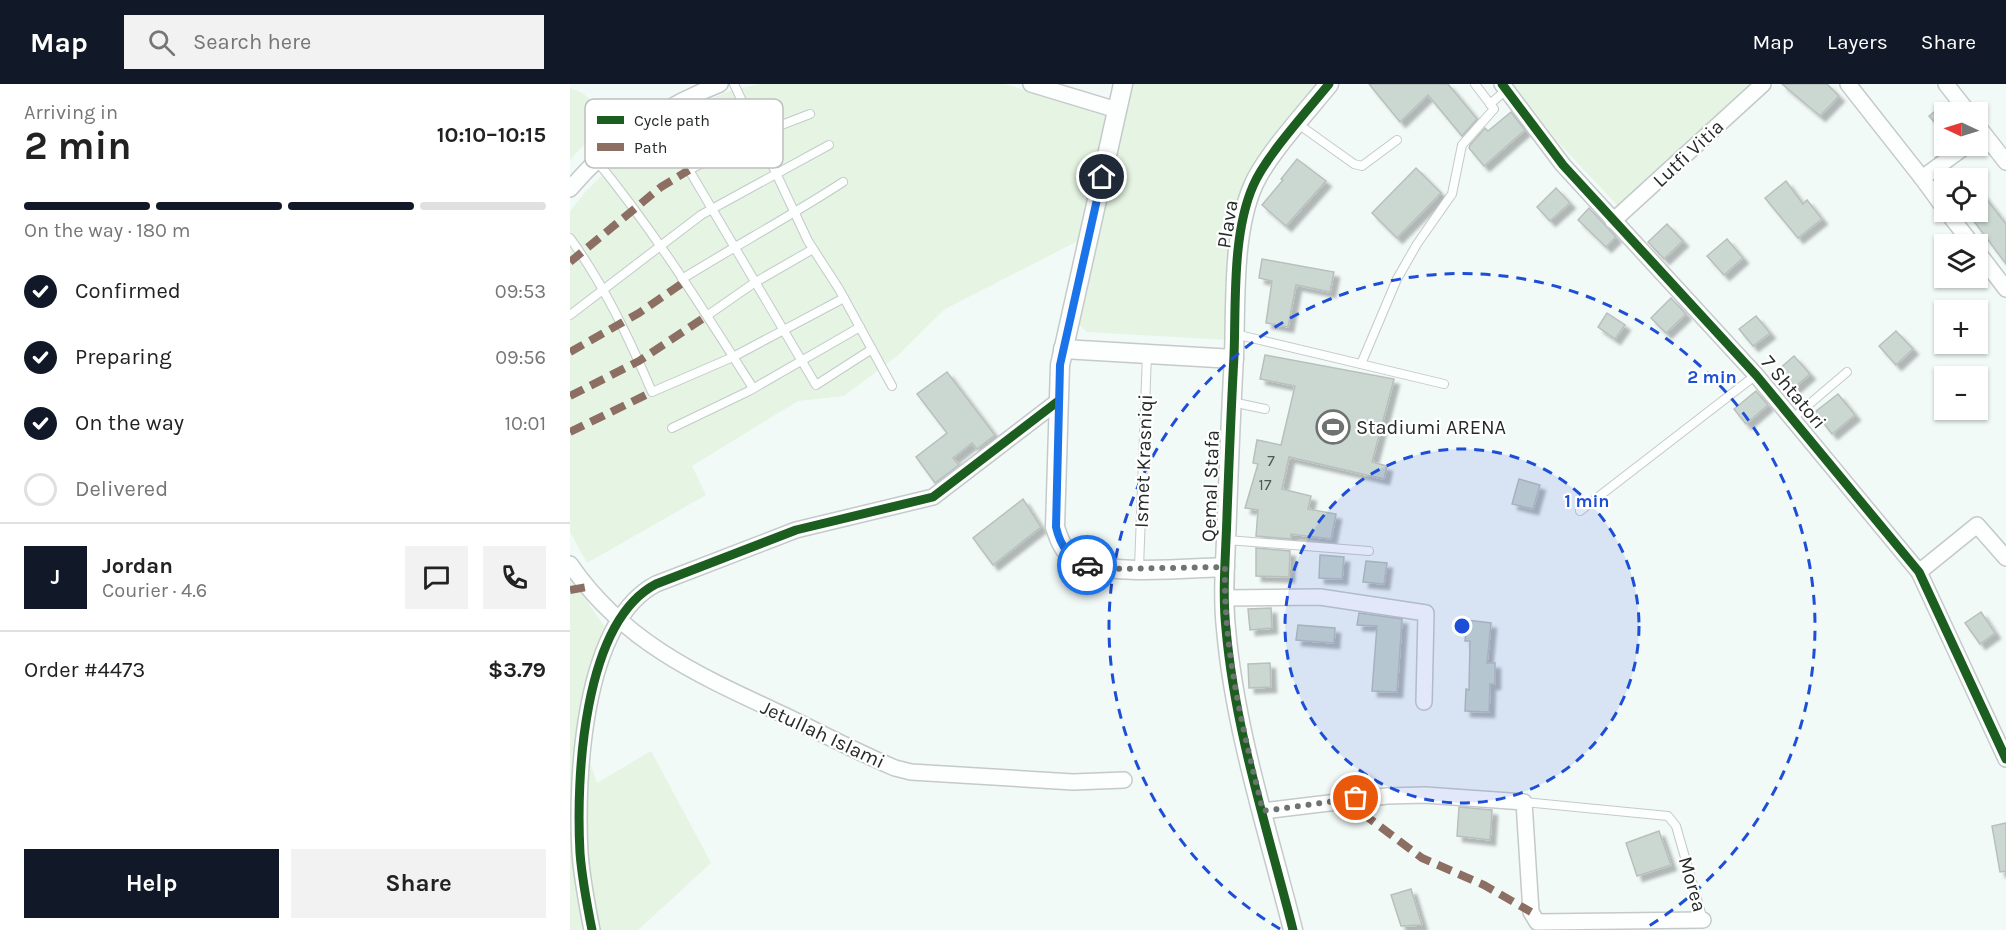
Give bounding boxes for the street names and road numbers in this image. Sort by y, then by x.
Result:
street label: Lutfi Vitia [1648,115,1728,192]
street label: Plava [1212,198,1243,250]
street label: 7 Shtatori [1756,351,1831,434]
street label: Ismet Krasniqi [1130,394,1157,528]
street label: Qemal Stafa [1197,430,1224,542]
street label: Jetullah Islami [757,696,889,773]
street label: Morea [1674,854,1711,914]

